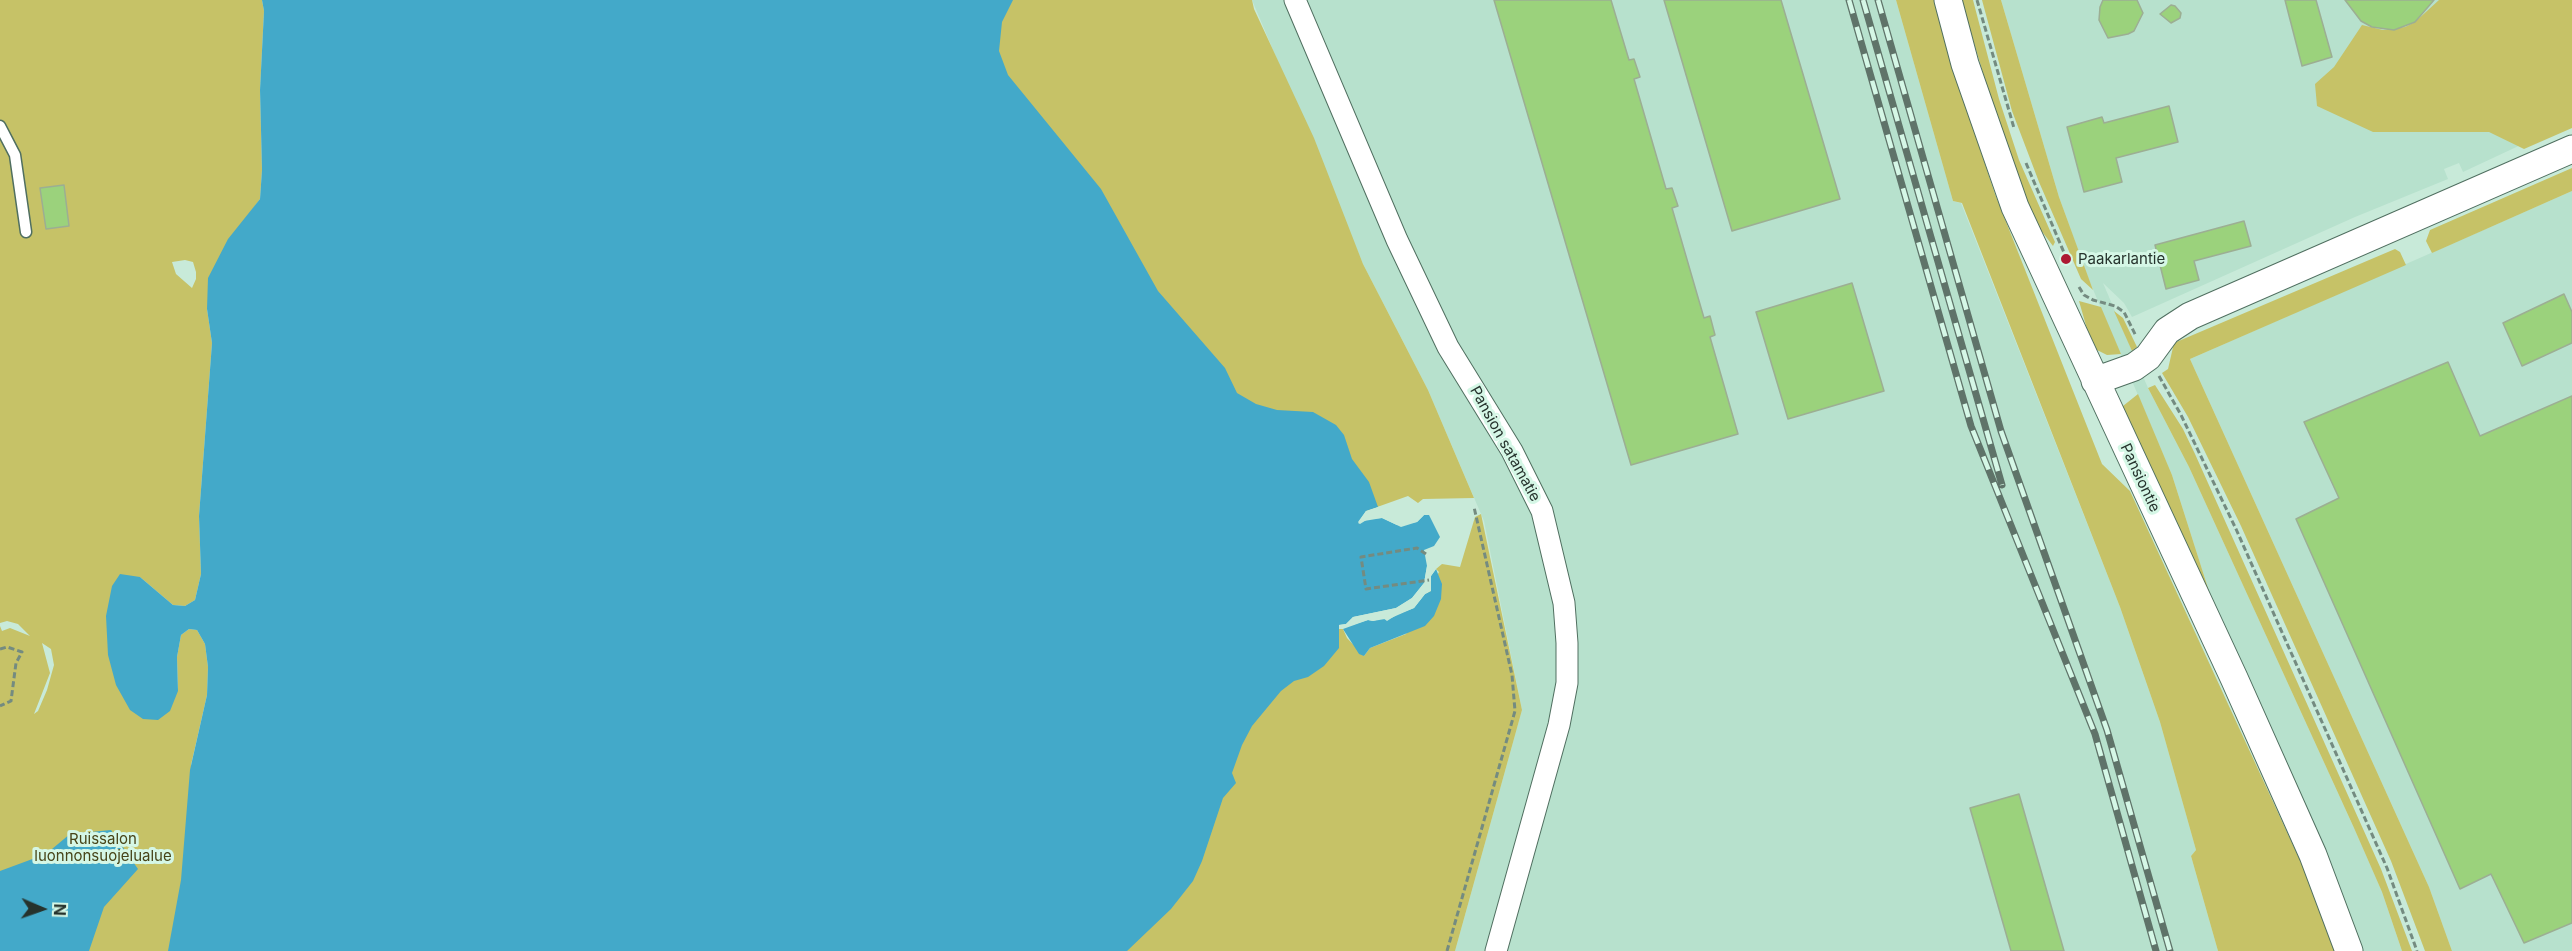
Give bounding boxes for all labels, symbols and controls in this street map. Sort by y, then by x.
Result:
place label: Paakarlantie [2078,250,2165,268]
marker: Paakarlantie [2059,252,2073,266]
street label: Pansion satamatie [1466,383,1544,505]
street label: Pansiontie [2116,441,2164,515]
park label: Ruissalon luonnonsuojelualue [34,830,172,865]
north arrow [12,879,72,939]
text: N [50,903,70,916]

